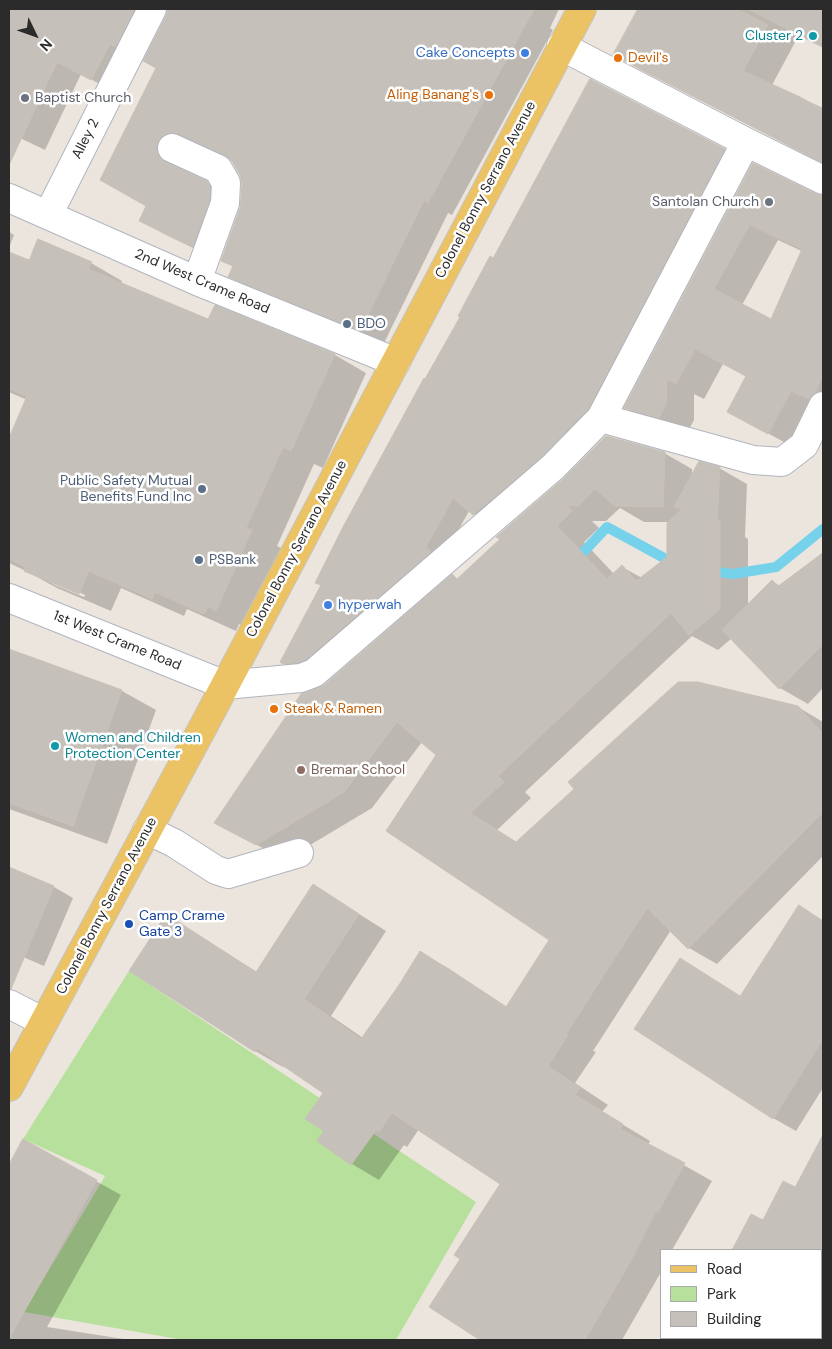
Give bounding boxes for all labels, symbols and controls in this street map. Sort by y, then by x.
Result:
north arrow [10,10,60,60]
place label: Cluster 2 [745,28,803,44]
marker: Cluster 2 [807,30,819,42]
text: N [36,35,56,55]
place label: Cake Concepts [416,45,515,61]
marker: Cake Concepts [519,47,531,59]
place label: Devil's [628,50,668,66]
marker: Devil's [612,52,624,64]
place label: Aling Banang's [387,87,479,103]
marker: Aling Banang's [483,89,495,101]
place label: Baptist Church [35,90,131,106]
marker: Baptist Church [19,92,31,104]
street label: Colonel Bonny Serrano Avenue [432,98,540,282]
street label: Alley 2 [69,116,103,162]
place label: Santolan Church [652,194,759,210]
marker: Santolan Church [763,196,775,208]
street label: 2nd West Crame Road [132,246,272,318]
place label: BDO [357,316,386,332]
marker: BDO [341,318,353,330]
street label: Colonel Bonny Serrano Avenue [243,457,351,641]
place label: Public Safety Mutual Benefits Fund Inc [60,473,192,506]
marker: Public Safety Mutual Benefits Fund Inc [196,483,208,495]
place label: PSBank [209,552,256,568]
marker: PSBank [193,554,205,566]
place label: hyperwah [338,597,402,613]
marker: hyperwah [322,599,334,611]
street label: 1st West Crame Road [51,608,183,674]
place label: Steak & Ramen [284,701,382,717]
marker: Steak & Ramen [268,703,280,715]
place label: Women and Children Protection Center [65,730,201,762]
marker: Women and Children Protection Center [49,740,61,752]
place label: Bremar School [311,762,405,778]
marker: Bremar School [295,764,307,776]
street label: Colonel Bonny Serrano Avenue [53,814,161,998]
place label: Camp Crame Gate 3 [139,908,225,940]
marker: Camp Crame Gate 3 [123,918,135,930]
legend [660,1249,822,1339]
text: Road [707,1259,742,1279]
text: Park [707,1284,737,1304]
text: Building [707,1309,762,1329]

